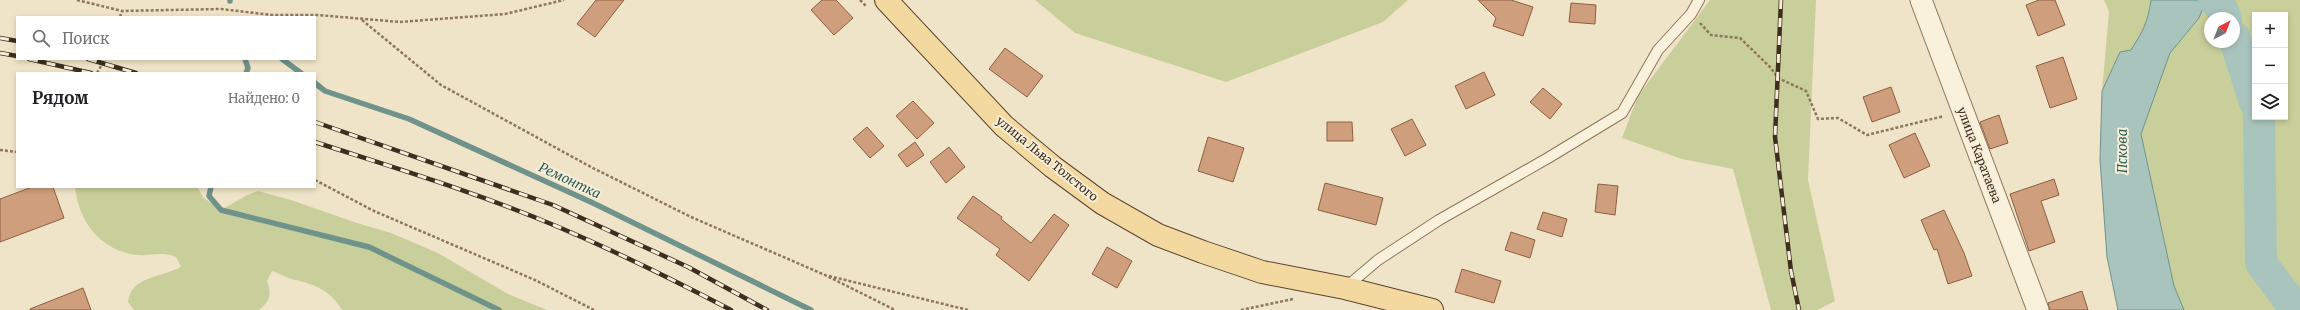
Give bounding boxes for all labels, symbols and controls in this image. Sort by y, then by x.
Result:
north arrow [2204,12,2240,48]
map controls [2252,12,2288,120]
button: + [2252,12,2288,48]
search box [16,16,316,60]
icon: search [30,27,52,49]
text: Поиск [62,29,109,48]
button: − [2252,48,2288,84]
button: layers [2252,84,2288,120]
text: Рядом [32,87,88,109]
text: Найдено: 0 [228,90,300,107]
street label: улица Каратаева [1954,105,2005,206]
street label: улица Льва Толстого [993,113,1101,204]
water label: Пскова [2114,129,2131,173]
water label: Ремонтка [536,159,604,202]

